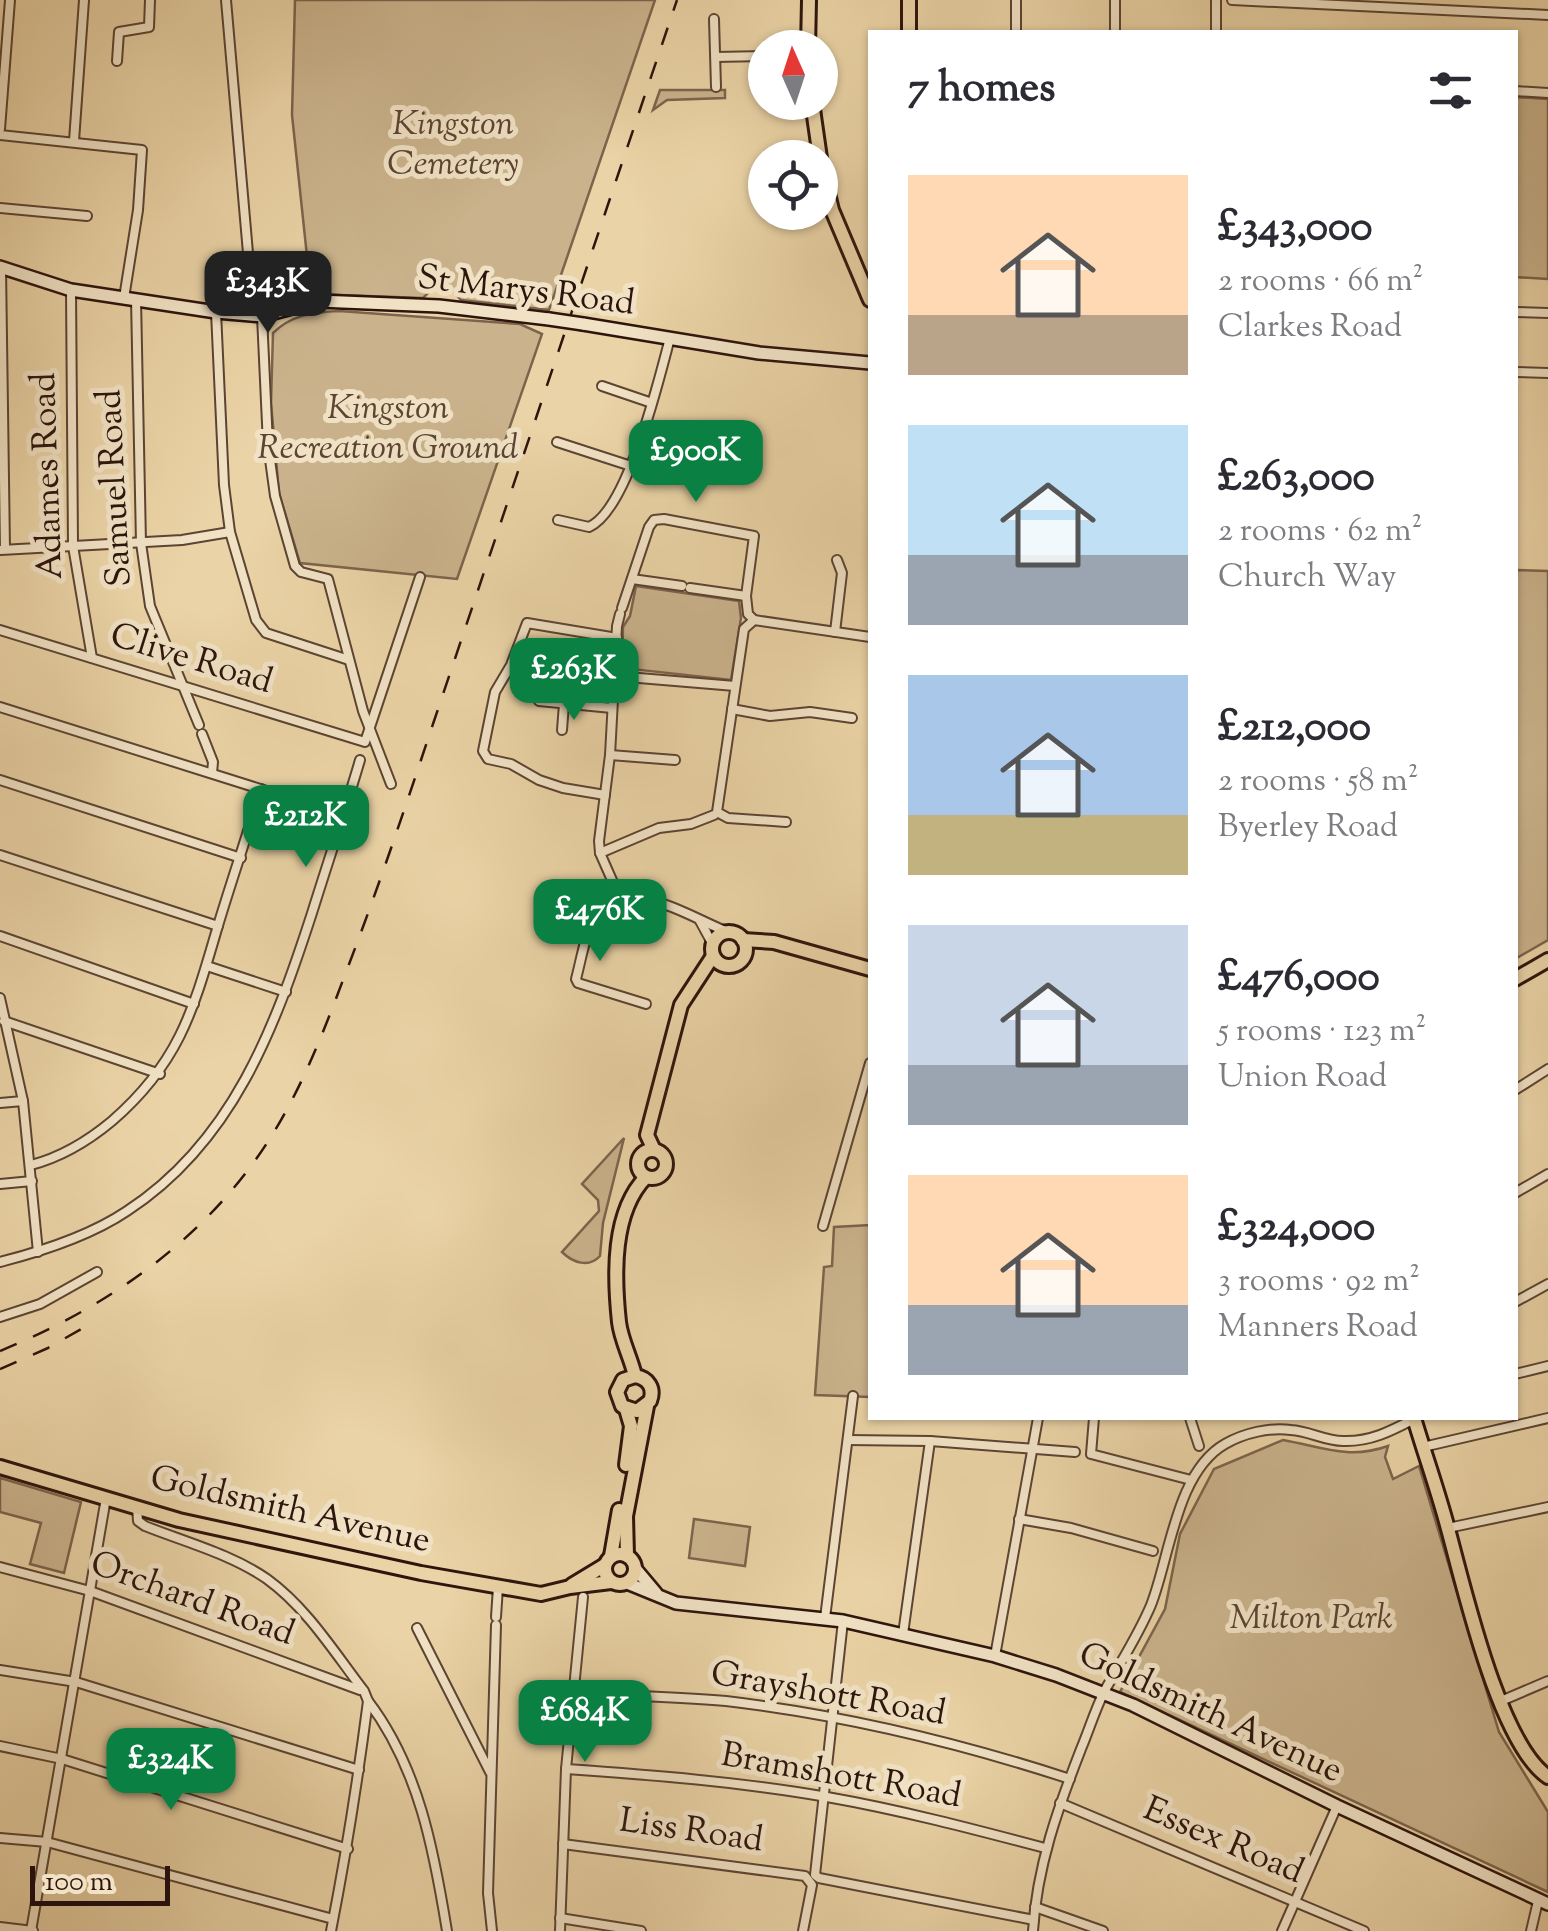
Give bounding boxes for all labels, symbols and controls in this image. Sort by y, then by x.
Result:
north arrow [748,30,838,120]
map controls [748,30,838,230]
text: 7 homes [908,60,1056,120]
icon: filters [1423,63,1478,118]
park label: Kingston Cemetery [387,100,519,191]
button: locate [748,140,838,230]
text: £343,000 [1218,199,1372,259]
icon: home [988,215,1108,335]
pin: £343K [198,251,338,336]
street label: St Marys Road [414,253,638,331]
text: 2 rooms · 66 m² [1218,259,1423,305]
text: £343K [227,260,309,306]
text: Clarkes Road [1218,305,1402,351]
street label: Adames Road [20,371,78,581]
park label: Kingston Recreation Ground [258,384,518,475]
street label: Samuel Road [85,388,147,588]
pin: £900K [626,420,766,505]
text: £900K [651,429,741,475]
text: £263,000 [1218,449,1375,509]
icon: home [988,465,1108,585]
text: 2 rooms · 62 m² [1218,509,1422,555]
text: Church Way [1218,555,1397,601]
street label: Clive Road [103,611,279,709]
pin: £263K [504,638,644,723]
text: £263K [532,647,616,693]
text: £212,000 [1218,699,1371,759]
icon: home [988,715,1108,835]
text: 2 rooms · 58 m² [1218,759,1419,805]
pin: £212K [236,785,376,870]
text: £212K [265,794,347,840]
text: Byerley Road [1218,805,1398,851]
pin: £476K [530,879,670,964]
text: £476K [555,888,645,934]
text: £476,000 [1218,949,1380,1009]
icon: home [988,965,1108,1085]
text: 5 rooms · 123 m² [1218,1009,1426,1055]
text: Union Road [1218,1055,1387,1101]
text: £324,000 [1218,1199,1375,1259]
icon: home [988,1215,1108,1335]
text: 3 rooms · 92 m² [1218,1259,1420,1305]
text: Manners Road [1218,1305,1418,1351]
street label: Goldsmith Avenue [145,1454,435,1568]
street label: Orchard Road [83,1539,301,1661]
park label: Milton Park [1229,1594,1393,1645]
street label: Goldsmith Avenue [1070,1630,1350,1798]
street label: Grayshott Road [706,1649,950,1741]
pin: £684K [515,1680,655,1765]
text: £684K [541,1689,629,1735]
pin: £324K [101,1728,241,1813]
street label: Bramshott Road [717,1731,965,1823]
text: £324K [128,1737,214,1783]
street label: Essex Road [1135,1785,1311,1899]
street label: Liss Road [616,1797,766,1867]
scale bar [30,1861,170,1906]
text: 100 m [45,1863,113,1903]

